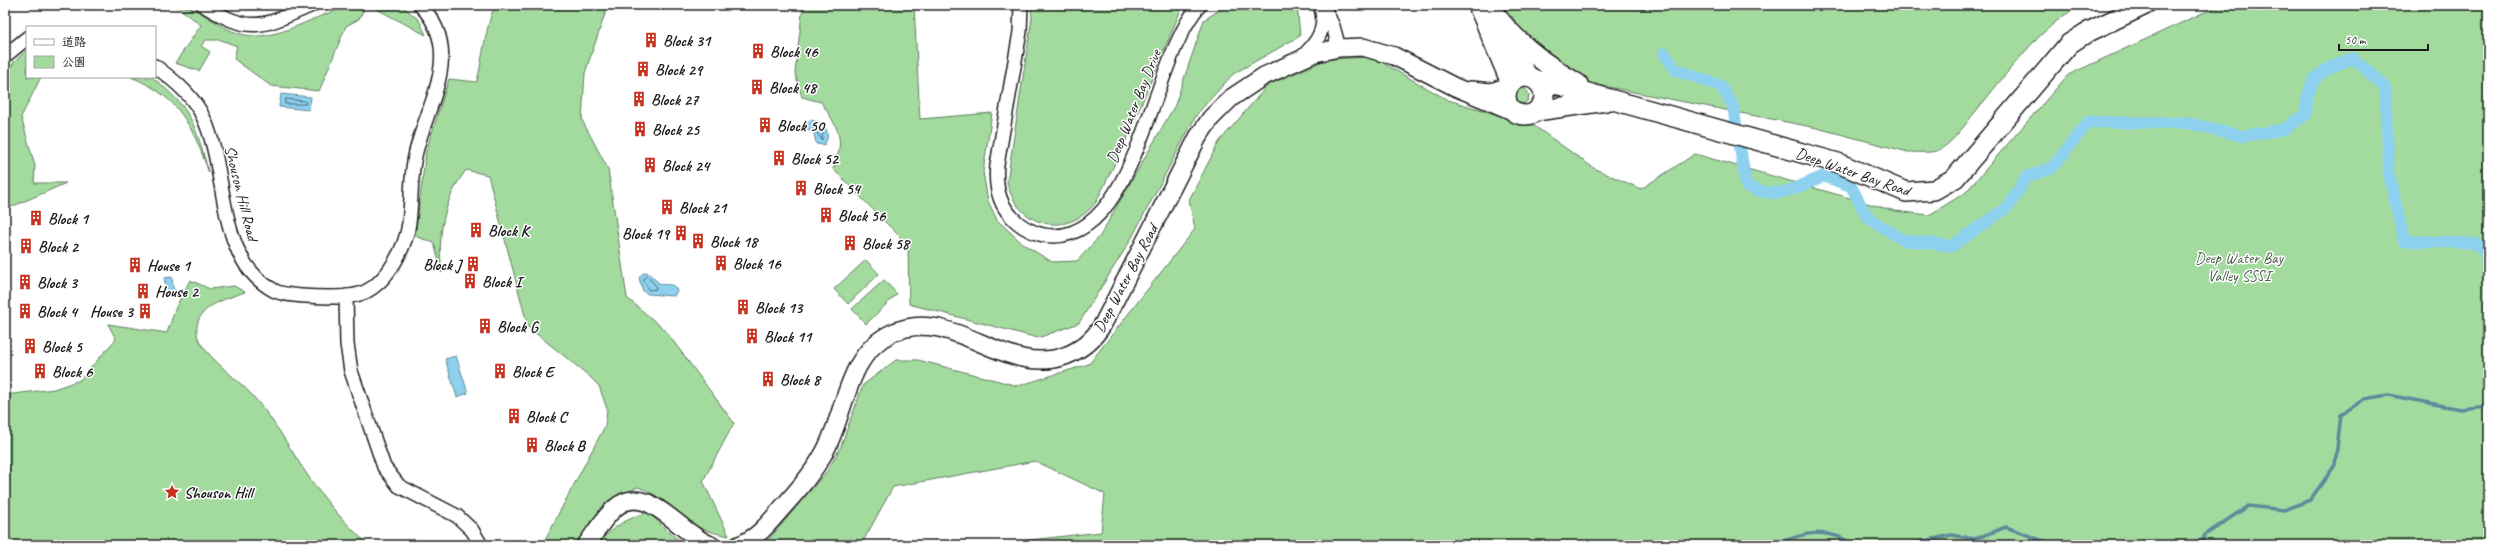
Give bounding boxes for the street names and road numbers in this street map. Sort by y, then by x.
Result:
street label: Deep Water Bay Drive [1102,45,1166,166]
street label: Deep Water Bay Road [1793,143,1915,202]
street label: Shouson Hill Road [220,144,263,245]
street label: Deep Water Bay Road [1089,219,1164,336]

